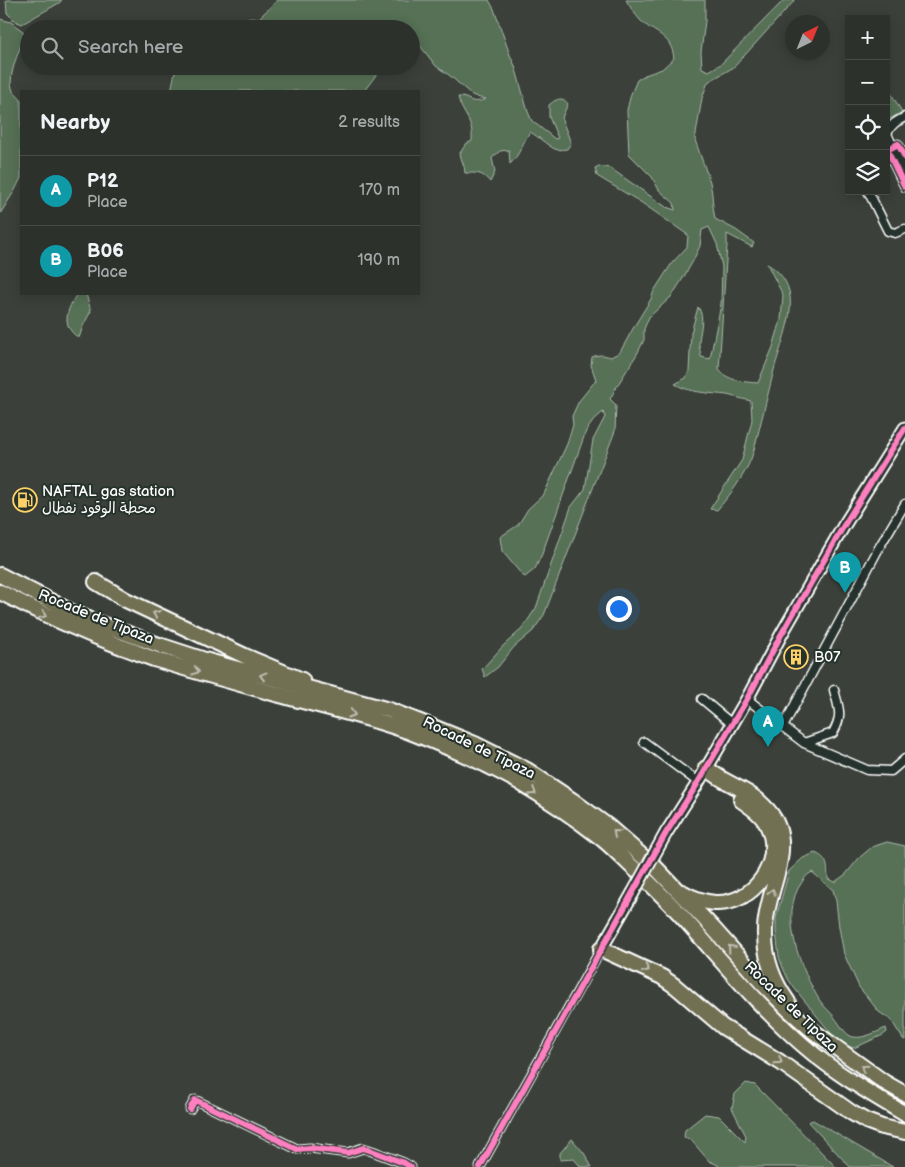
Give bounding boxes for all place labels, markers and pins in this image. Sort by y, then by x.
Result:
place label: NAFTAL gas station محطة الوقود نفطال [42,482,175,518]
fuel station icon: NAFTAL gas station محطة الوقود نفطال [12,487,38,513]
pin: B [829,552,861,593]
building icon: B07 [783,644,809,670]
place label: B07 [814,648,841,667]
pin: A [752,706,784,747]

